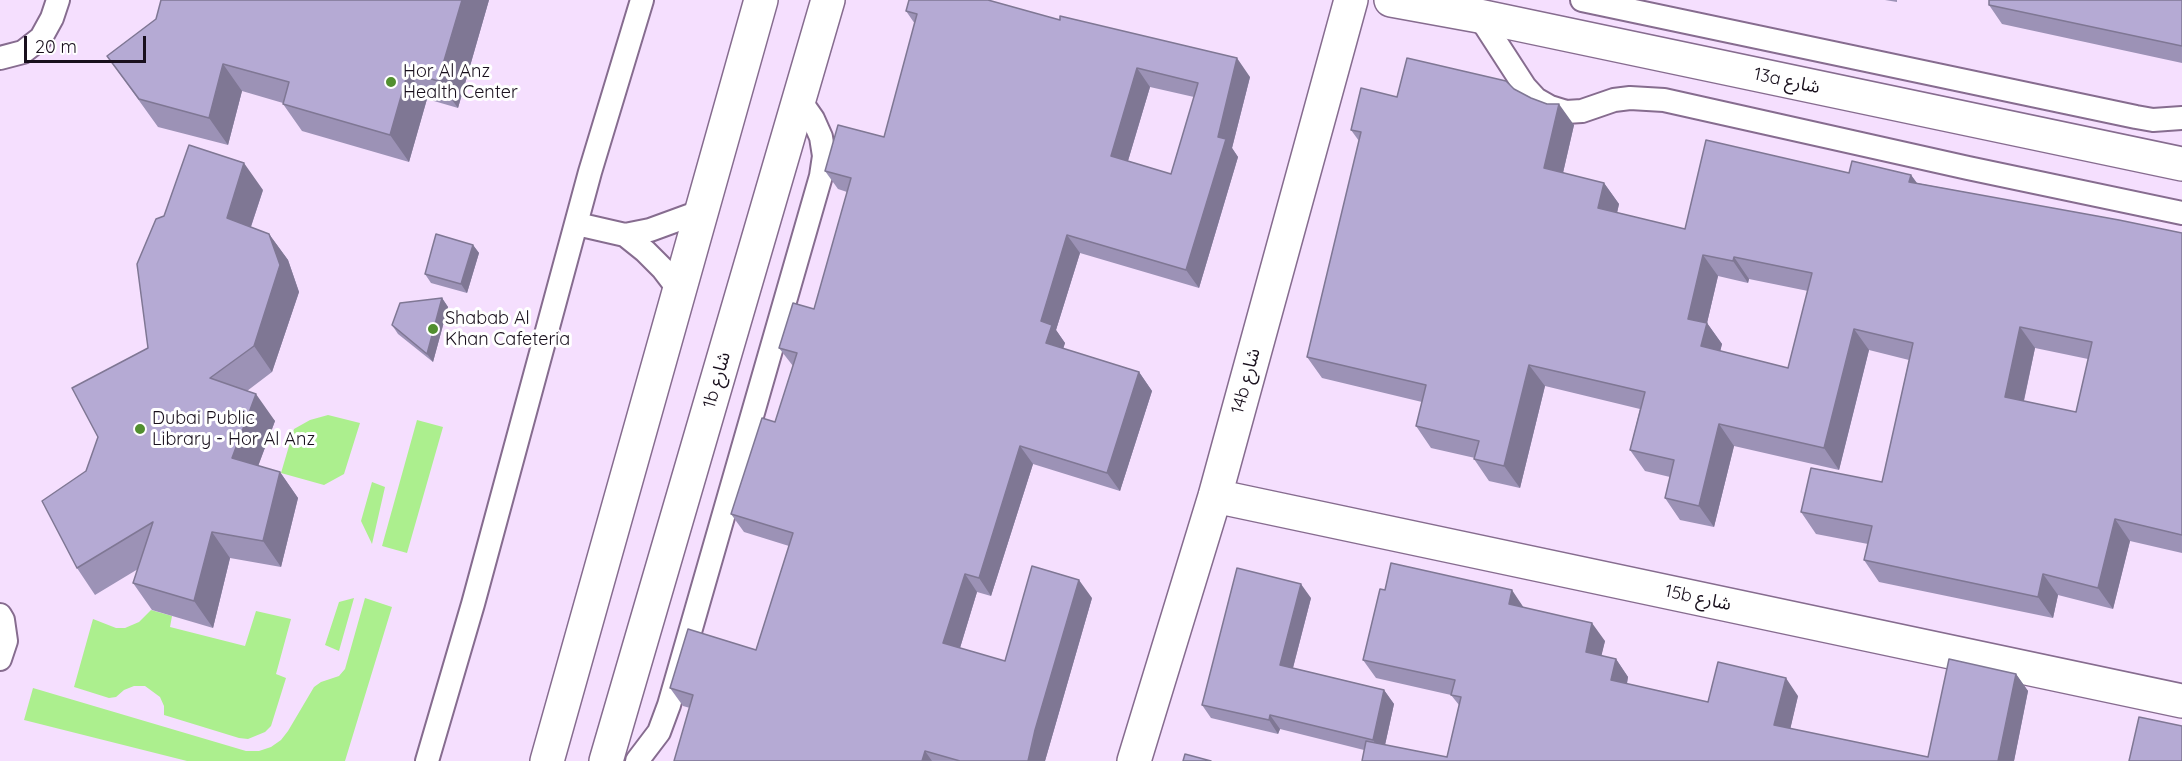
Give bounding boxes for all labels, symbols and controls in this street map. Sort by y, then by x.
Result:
scale bar [27,24,148,62]
text: 20 m [35,35,77,58]
place label: Hor Al Anz Health Center [403,61,518,104]
street label: 13a شارع [1752,63,1822,99]
marker: Hor Al Anz Health Center [384,75,398,89]
place label: Shabab Al Khan Cafeteria [445,308,570,350]
marker: Shabab Al Khan Cafeteria [426,322,440,336]
street label: 14b شارع [1227,346,1265,416]
street label: 1b شارع [699,349,735,411]
place label: Dubai Public Library - Hor Al Anz [152,408,315,450]
marker: Dubai Public Library - Hor Al Anz [133,422,147,436]
street label: 15b شارع [1663,580,1733,616]

